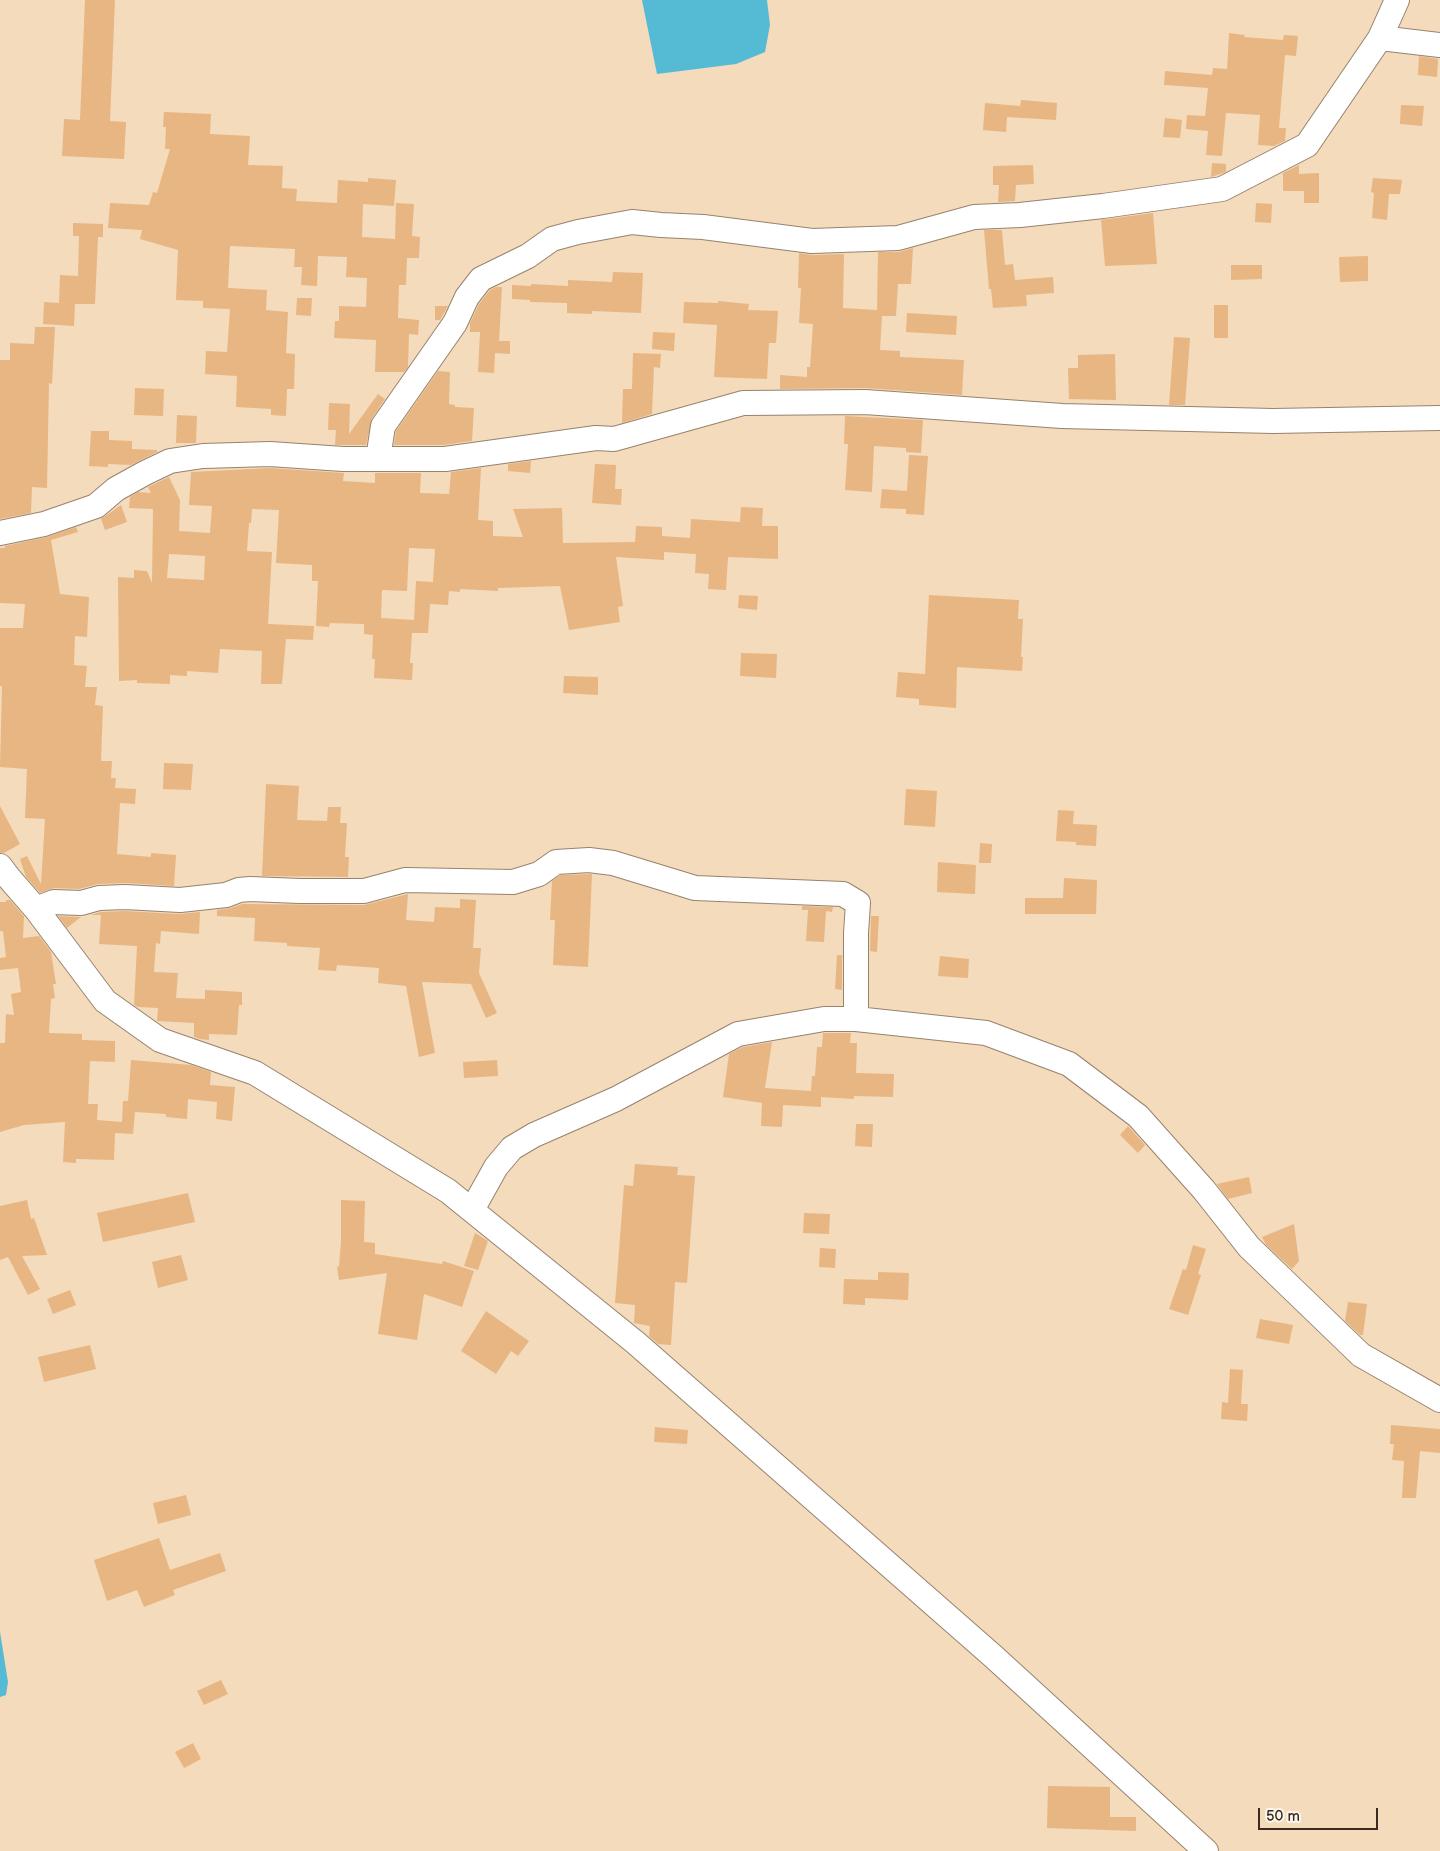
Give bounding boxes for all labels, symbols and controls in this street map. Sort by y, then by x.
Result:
scale bar [1260,1798,1380,1830]
text: 50 m [1266,1807,1300,1826]

